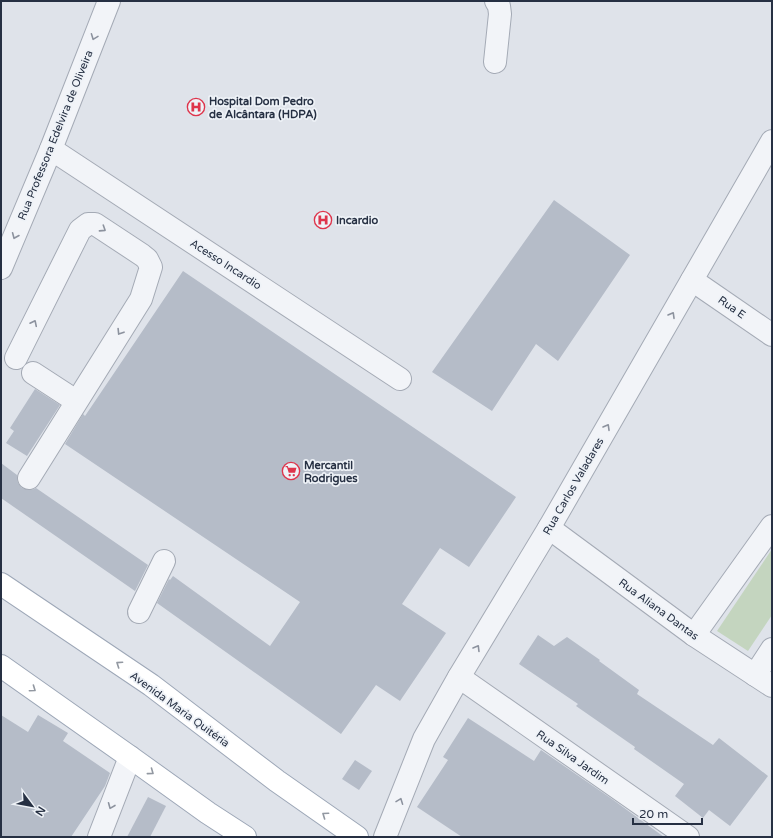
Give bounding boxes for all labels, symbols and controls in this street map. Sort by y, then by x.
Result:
one-way arrow [91,34,99,41]
street label: Rua Professora Edelvira de Oliveira [15,48,96,222]
place label: Hospital Dom Pedro de Alcântara (HDPA) [209,95,317,121]
hospital icon: Hospital Dom Pedro de Alcântara (HDPA) [186,97,206,117]
hospital icon: Incardio [313,210,333,230]
place label: Incardio [336,214,378,227]
one-way arrow [99,225,106,232]
one-way arrow [11,232,19,239]
street label: Acesso Incardio [188,237,264,292]
street label: Rua E [715,293,748,322]
one-way arrow [667,312,675,319]
one-way arrow [29,319,37,327]
one-way arrow [117,328,125,335]
one-way arrow [602,424,609,431]
street label: Rua Carlos Valadares [540,435,607,537]
place label: Mercantil Rodrigues [304,459,358,486]
supermarket icon: Mercantil Rodrigues [281,461,301,481]
street label: Rua Aliana Dantas [616,576,701,643]
one-way arrow [472,645,480,652]
one-way arrow [116,662,123,669]
street label: Avenida Maria Quitéria [127,669,232,750]
one-way arrow [29,684,36,692]
street label: Rua Silva Jardim [534,728,612,787]
one-way arrow [146,767,153,774]
north arrow [12,786,52,826]
one-way arrow [395,797,403,804]
scale bar [633,800,702,826]
one-way arrow [107,803,115,810]
text: N [32,804,48,818]
text: 20 m [639,807,668,821]
one-way arrow [322,812,329,820]

